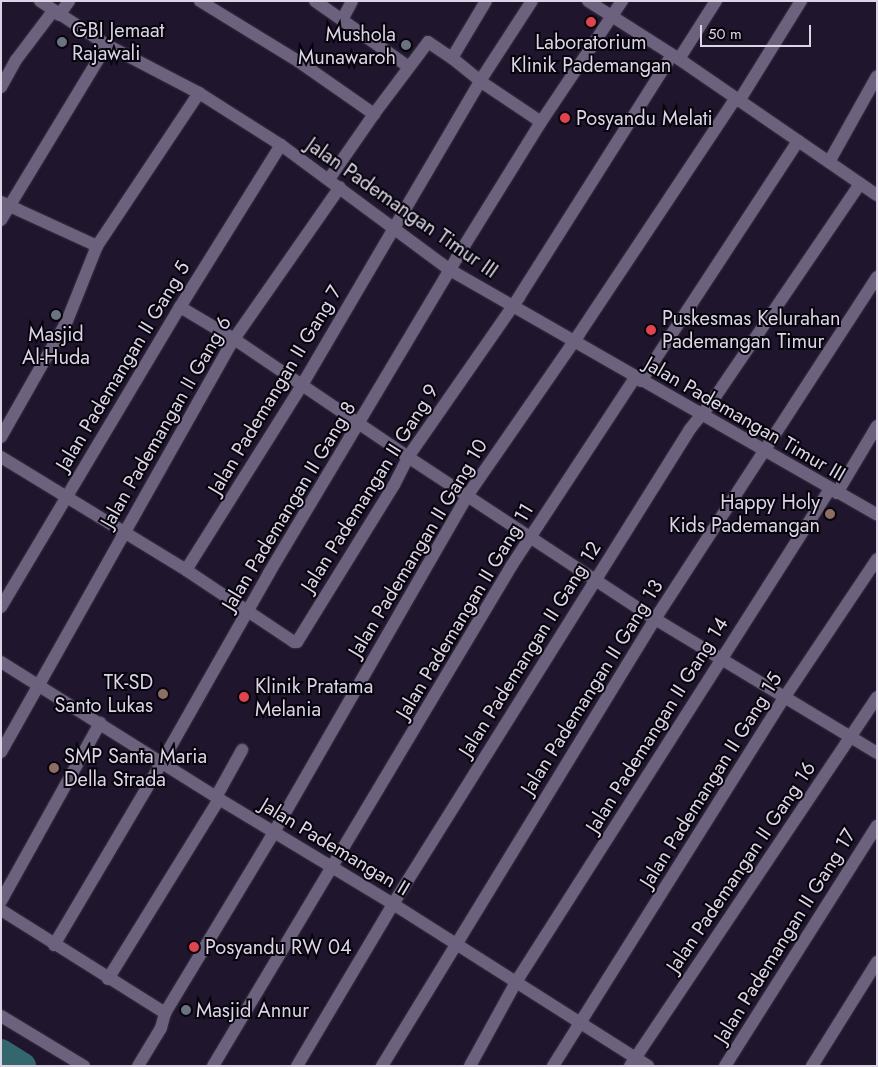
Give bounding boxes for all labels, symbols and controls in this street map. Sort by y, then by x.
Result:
marker: Laboratorium Klinik Pademangan [584,15,598,29]
scale bar [703,15,814,47]
place label: GBI Jemaat Rajawali [72,19,164,66]
place label: Mushola Munawaroh [298,22,396,69]
text: 50 m [708,23,742,45]
place label: Laboratorium Klinik Pademangan [511,31,671,78]
marker: GBI Jemaat Rajawali [56,36,68,48]
marker: Mushola Munawaroh [400,39,412,51]
place label: Posyandu Melati [576,106,713,130]
marker: Posyandu Melati [558,111,572,125]
street label: Jalan Pademangan Timur III [302,133,502,283]
street label: Jalan Pademangan II Gang 5 [51,257,195,475]
street label: Jalan Pademangan II Gang 7 [203,281,347,499]
place label: Puskesmas Kelurahan Pademangan Timur [662,306,840,353]
marker: Masjid Al-Huda [50,309,62,321]
street label: Jalan Pademangan II Gang 6 [96,312,236,532]
place label: Masjid Al-Huda [22,323,90,370]
marker: Puskesmas Kelurahan Pademangan Timur [644,323,658,337]
street label: Jalan Pademangan Timur III [640,352,850,486]
street label: Jalan Pademangan II Gang 9 [296,380,444,596]
street label: Jalan Pademangan II Gang 8 [217,397,361,615]
street label: Jalan Pademangan II Gang 10 [343,435,493,661]
place label: Happy Holy Kids Pademangan [669,490,820,537]
street label: Jalan Pademangan II Gang 11 [391,499,539,723]
marker: Happy Holy Kids Pademangan [824,508,836,520]
street label: Jalan Pademangan II Gang 12 [454,537,606,761]
street label: Jalan Pademangan II Gang 13 [516,575,668,799]
street label: Jalan Pademangan II Gang 14 [581,613,733,837]
street label: Jalan Pademangan II Gang 15 [635,668,787,892]
place label: TK-SD Santo Lukas [55,670,153,717]
place label: Klinik Pratama Melania [255,674,373,721]
marker: TK-SD Santo Lukas [157,688,169,700]
marker: Klinik Pratama Melania [237,690,251,704]
place label: SMP Santa Maria Della Strada [64,744,207,791]
street label: Jalan Pademangan II Gang 16 [661,757,821,977]
marker: SMP Santa Maria Della Strada [48,762,60,774]
street label: Jalan Pademangan II [256,793,414,901]
street label: Jalan Pademangan II Gang 17 [709,824,861,1048]
place label: Posyandu RW 04 [205,935,352,959]
marker: Posyandu RW 04 [187,940,201,954]
place label: Masjid Annur [196,998,309,1022]
marker: Masjid Annur [180,1004,192,1016]

